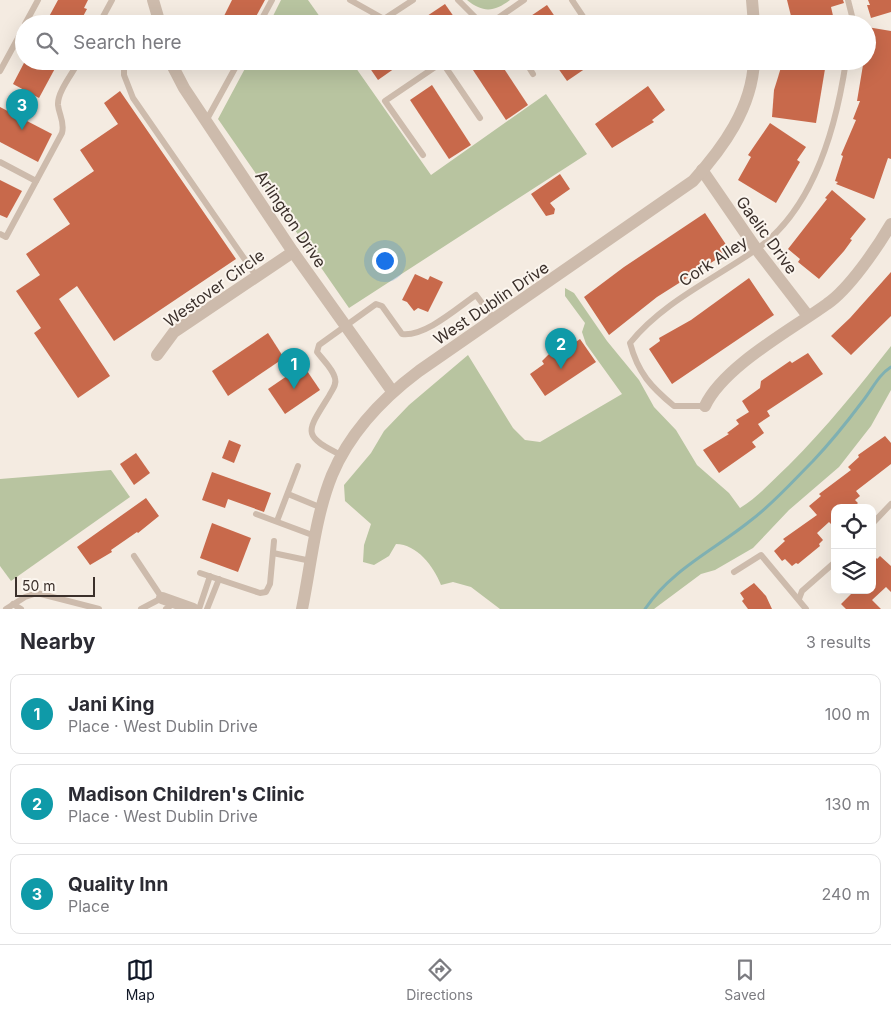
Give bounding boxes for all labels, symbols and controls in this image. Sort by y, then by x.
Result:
search box [15,15,876,70]
icon: search [33,29,61,57]
text: Search here [73,31,182,54]
pin: 3 [6,89,38,130]
street label: Arlington Drive [251,167,331,271]
street label: Gaelic Drive [732,192,802,278]
street label: Cork Alley [675,231,751,291]
street label: Westover Circle [160,245,268,331]
your location [372,248,398,274]
street label: West Dublin Drive [430,257,552,349]
pin: 2 [545,328,577,369]
pin: 1 [278,348,310,389]
map controls [831,504,876,594]
button: locate [831,504,876,549]
button: layers [831,549,876,594]
scale bar [15,574,95,597]
text: 50 m [22,577,56,594]
text: Nearby [20,629,95,654]
text: 3 results [806,632,871,652]
text: Jani King [68,693,154,716]
text: 1 [34,704,40,724]
text: 100 m [825,704,870,724]
text: Place · West Dublin Drive [68,716,258,736]
text: Madison Children's Clinic [68,783,305,806]
text: 2 [32,794,42,814]
text: 130 m [825,794,870,814]
text: Place · West Dublin Drive [68,806,258,826]
text: Quality Inn [68,873,168,896]
text: 3 [32,884,42,904]
text: 240 m [822,884,870,904]
text: Place [68,896,110,916]
tab: Map [126,956,155,1003]
tab: Directions [406,956,473,1003]
tab: Saved [724,956,765,1003]

